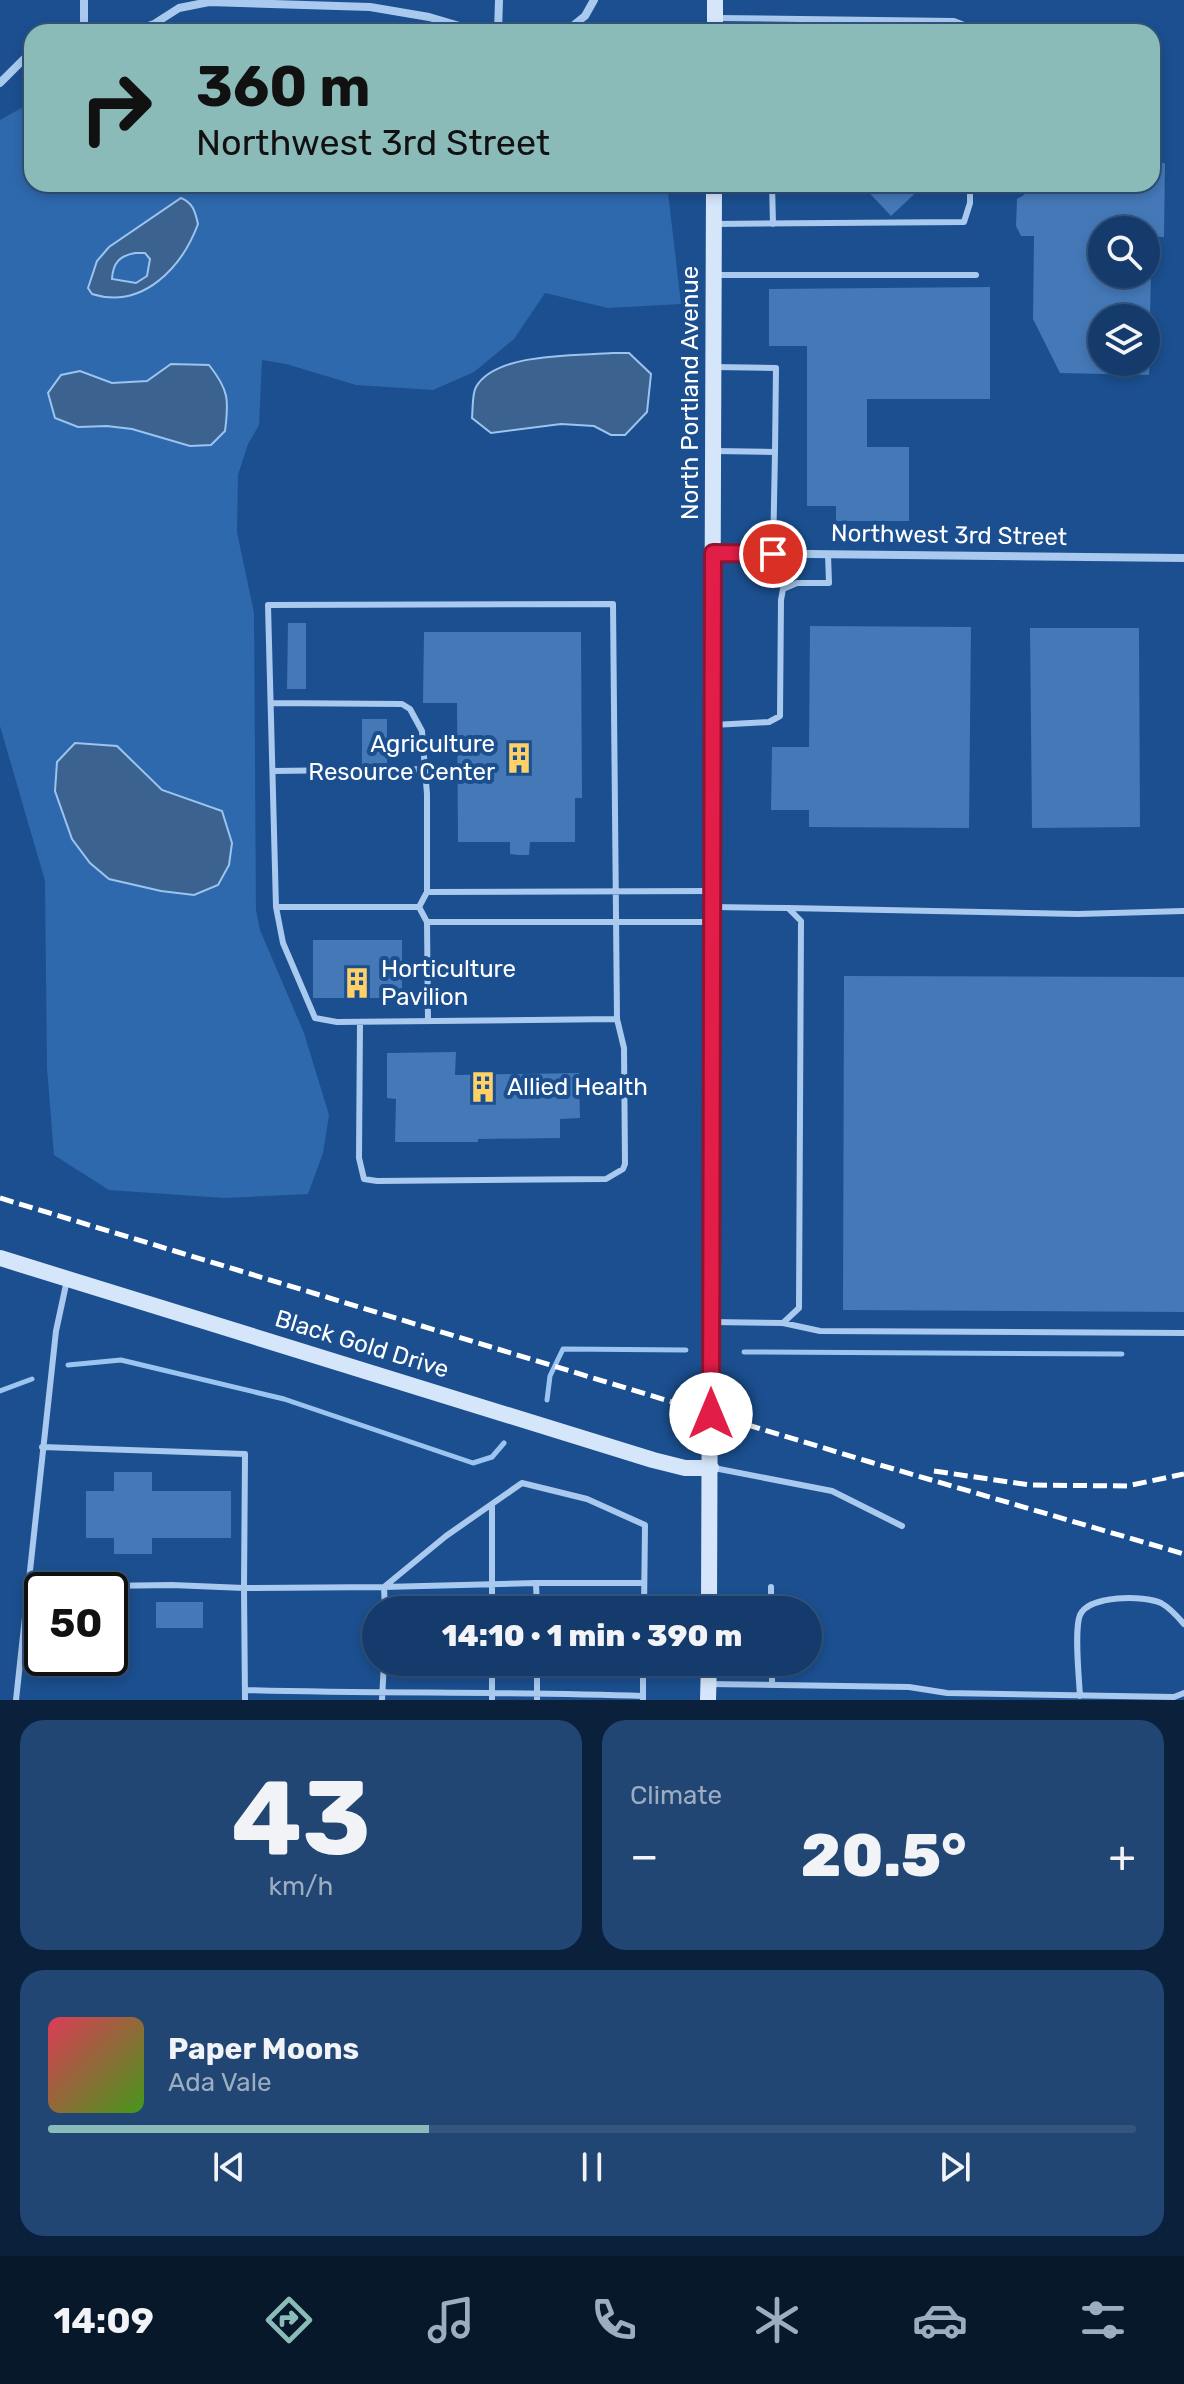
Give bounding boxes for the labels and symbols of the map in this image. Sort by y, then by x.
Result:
street label: North Portland Avenue [676,266,704,520]
street label: Northwest 3rd Street [831,519,1067,551]
pin [739,520,807,588]
place label: Agriculture Resource Center [308,730,495,786]
building icon: Agriculture Resource Center [502,741,536,775]
place label: Horticulture Pavilion [381,955,516,1011]
building icon: Horticulture Pavilion [340,966,374,1000]
building icon: Allied Health [466,1070,500,1104]
place label: Allied Health [507,1073,648,1101]
street label: Black Gold Drive [272,1304,452,1384]
position arrow [669,1372,753,1456]
speed limit sign: 50 [24,1572,128,1676]

